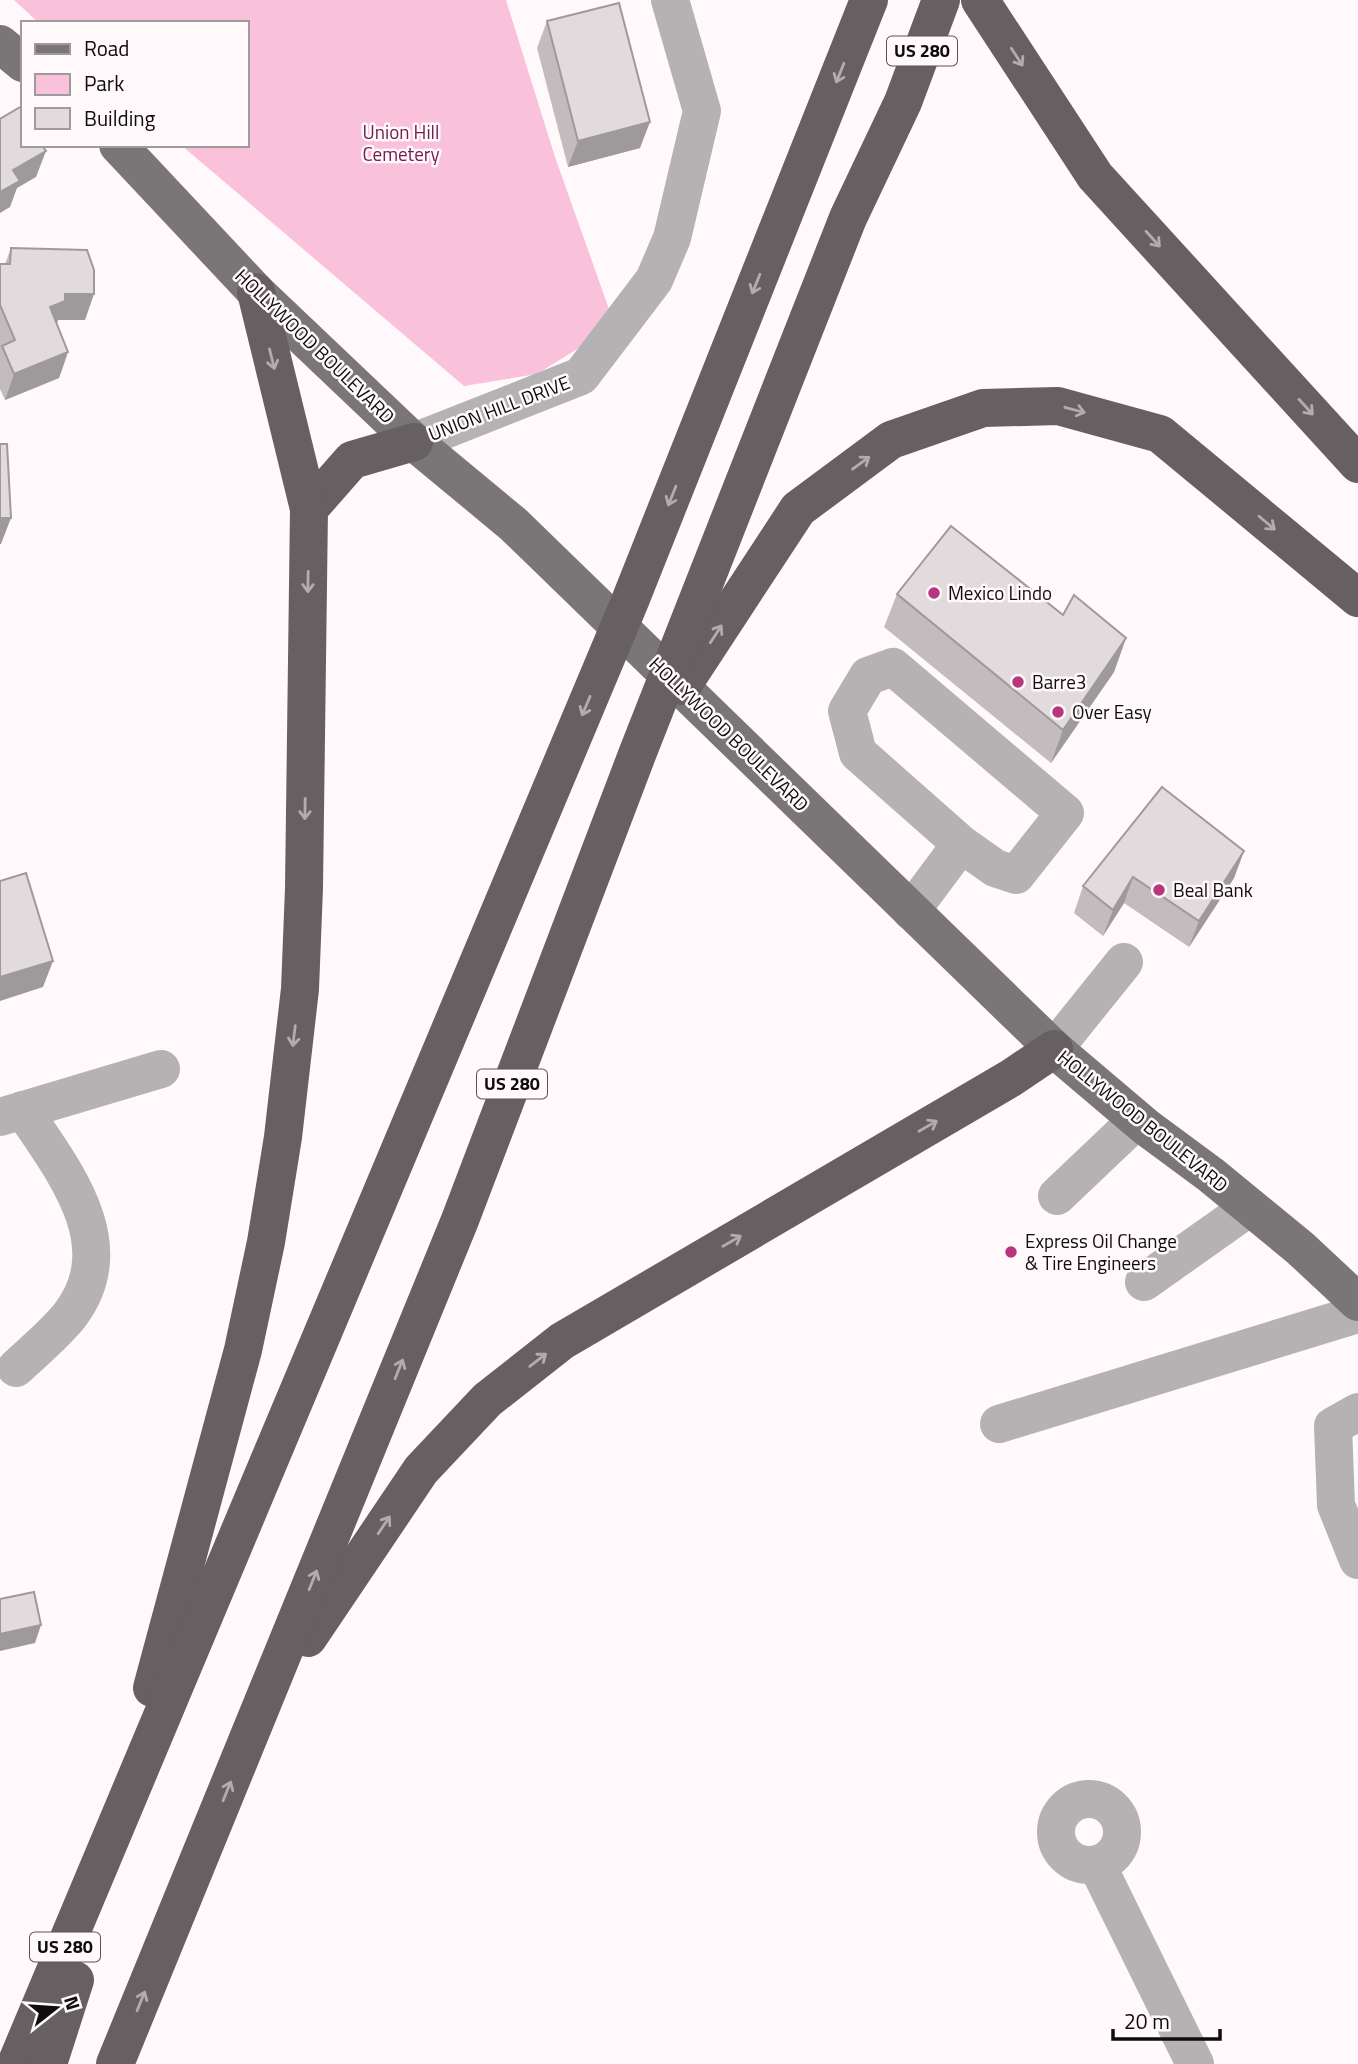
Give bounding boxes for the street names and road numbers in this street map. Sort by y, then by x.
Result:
road number: US 280 [887,36,957,66]
street label: HOLLYWOOD BOULEVARD [229,261,402,430]
street label: UNION HILL DRIVE [424,367,574,448]
street label: HOLLYWOOD BOULEVARD [643,649,816,818]
street label: HOLLYWOOD BOULEVARD [1052,1043,1235,1199]
road number: US 280 [477,1070,547,1098]
road number: US 280 [30,1933,100,1962]

